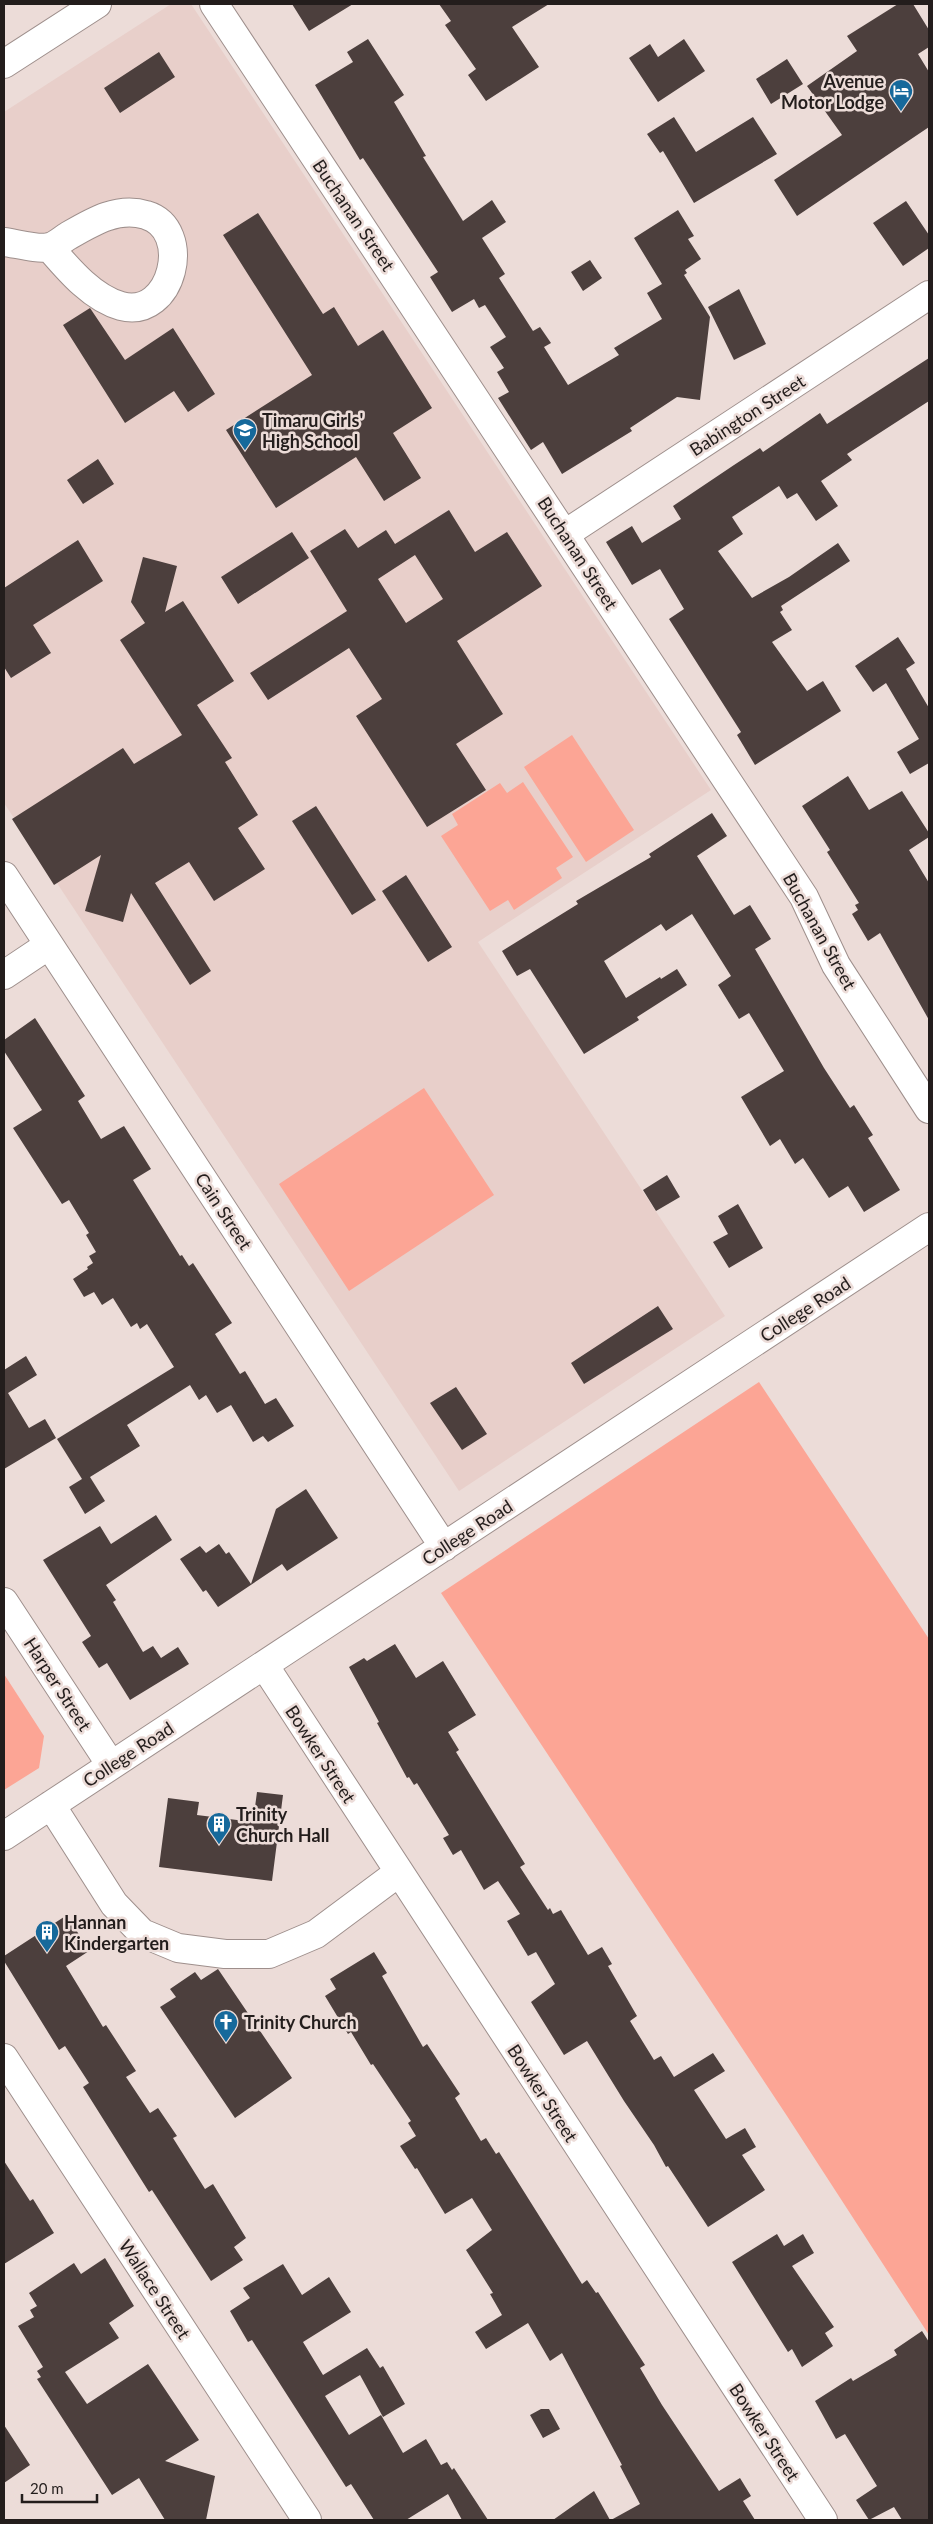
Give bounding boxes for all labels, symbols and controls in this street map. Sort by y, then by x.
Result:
place label: Avenue Motor Lodge [781,70,884,113]
hotel icon: Avenue Motor Lodge [888,78,914,112]
street label: Buchanan Street [309,155,400,276]
street label: Babington Street [685,369,809,460]
place label: Timaru Girls' High School [262,409,363,452]
school or university icon: Timaru Girls' High School [232,417,258,451]
street label: Buchanan Street [533,492,623,614]
street label: Buchanan Street [779,869,861,994]
street label: Cain Street [191,1168,257,1254]
street label: College Road [756,1272,854,1346]
street label: College Road [418,1495,516,1569]
street label: Harper Street [20,1633,97,1735]
street label: Bowker Street [281,1701,361,1807]
street label: College Road [79,1717,177,1791]
place label: Trinity Church Hall [236,1803,330,1846]
building icon: Trinity Church Hall [206,1811,232,1845]
place label: Hannan Kindergarten [64,1911,169,1954]
building icon: Hannan Kindergarten [34,1919,60,1953]
church icon: Trinity Church [213,2009,239,2043]
place label: Trinity Church [244,2011,357,2033]
street label: Bowker Street [503,2040,583,2146]
street label: Wallace Street [115,2235,196,2343]
street label: Bowker Street [725,2379,805,2485]
scale bar [22,2472,98,2504]
text: 20 m [30,2479,64,2497]

